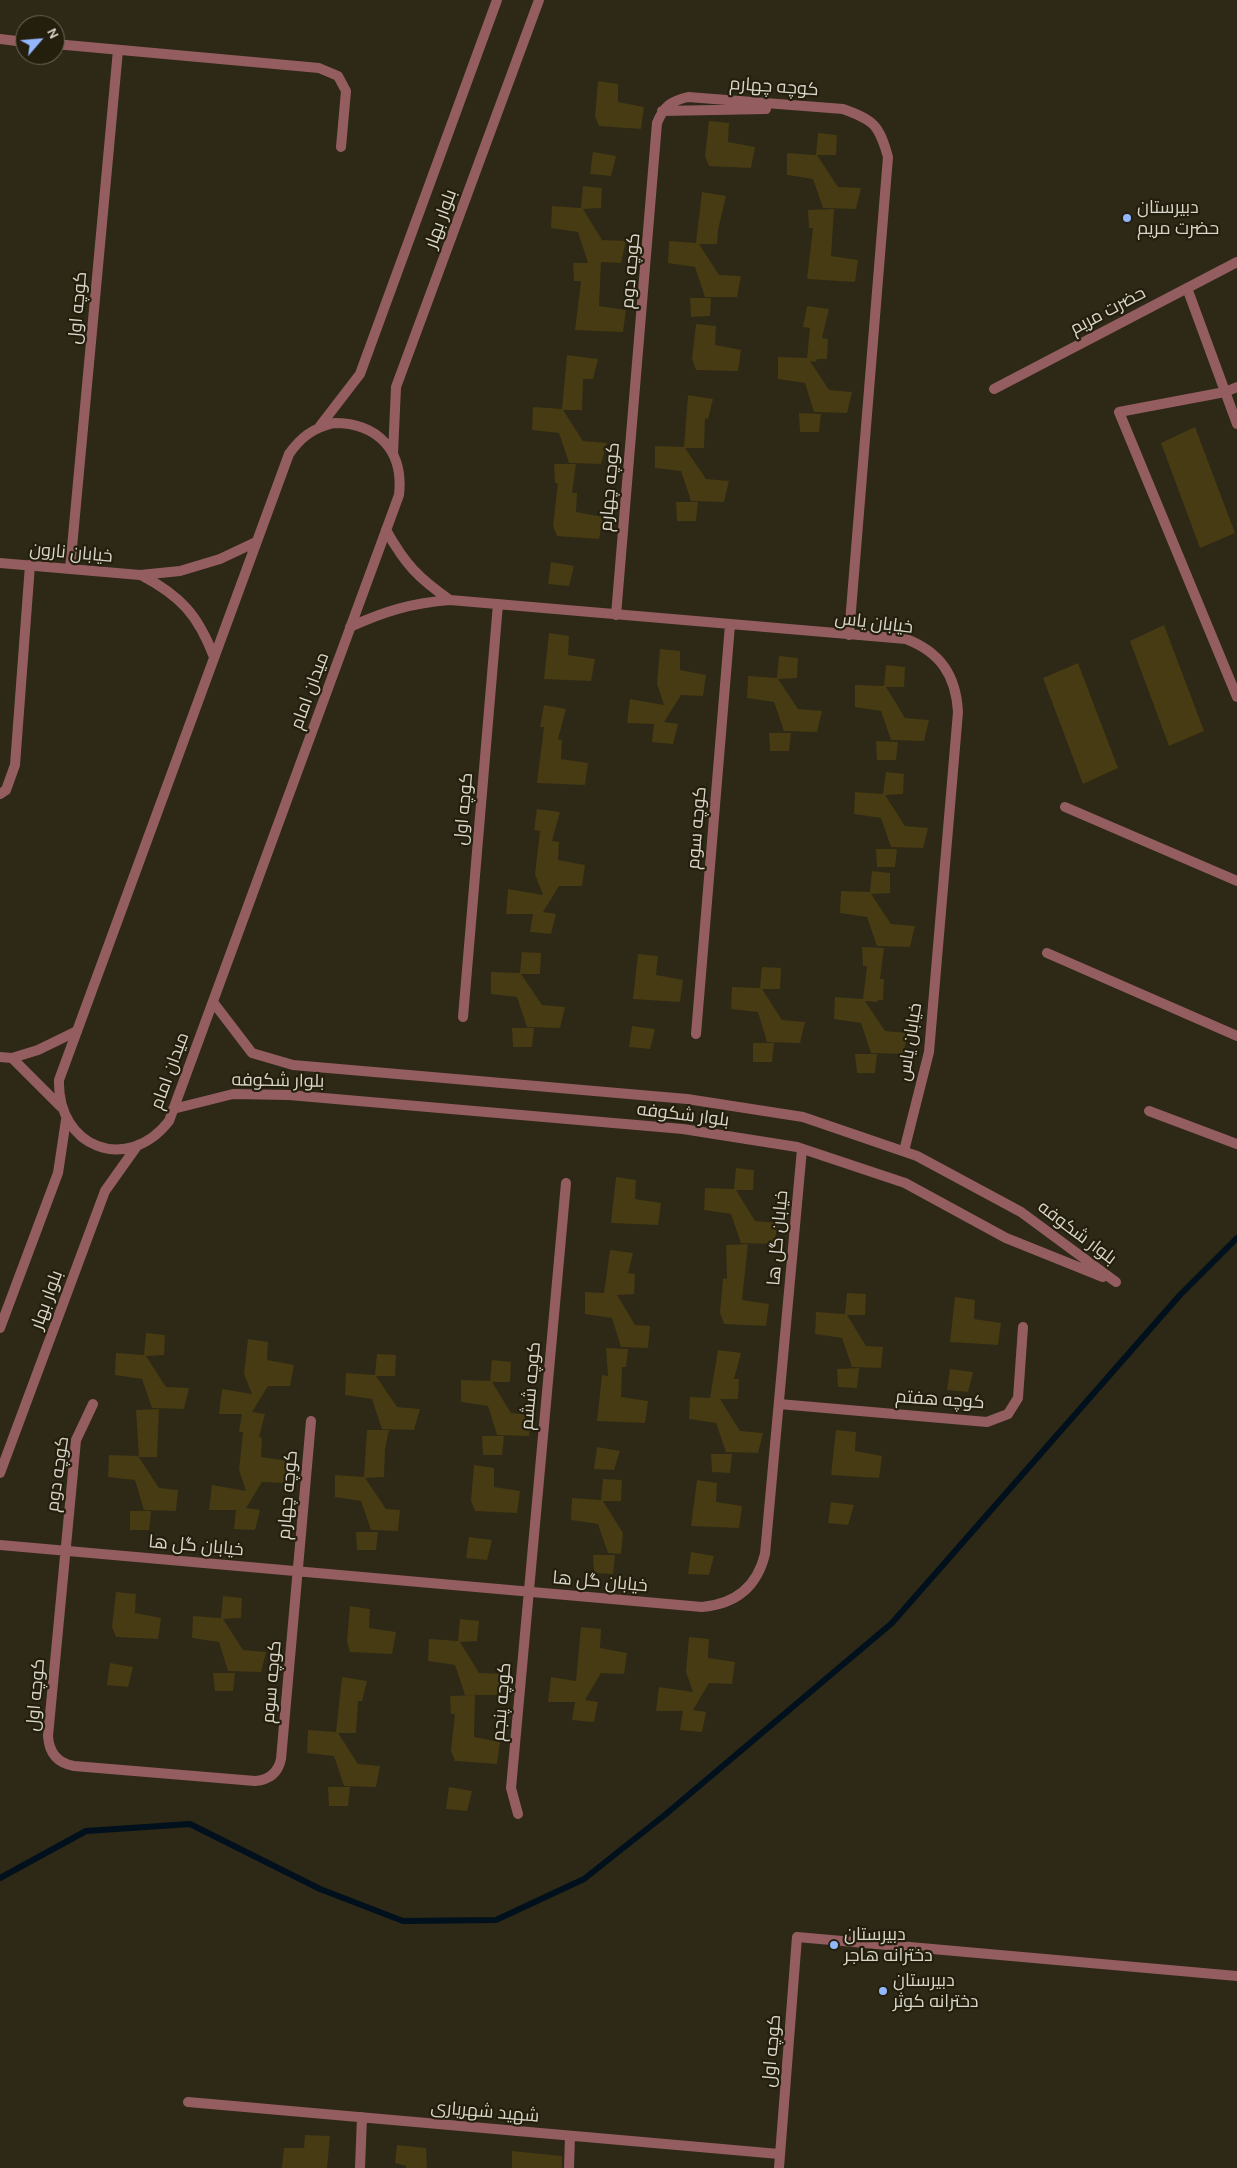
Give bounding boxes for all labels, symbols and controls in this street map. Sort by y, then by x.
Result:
north arrow [15,15,65,65]
text: N [43,25,63,42]
street label: کوچه چهارم [729,73,819,101]
street label: بلوار بهار [420,186,462,252]
place label: دبیرستان حضرت مریم [1137,197,1219,240]
marker: دبیرستان حضرت مریم [1121,212,1133,224]
street label: کوچه دوم [617,232,645,310]
street label: کوچه اول [64,271,92,345]
street label: حضرت مریم [1067,282,1149,340]
street label: کوچه چهارم [595,441,625,533]
street label: خیابان نارون [28,539,114,567]
street label: خیابان یاس [834,607,914,639]
street label: میدان امام [286,649,334,733]
street label: کوچه اول [450,772,478,846]
street label: کوچه سوم [683,786,711,870]
street label: خیابان یاس [893,1001,927,1083]
street label: میدان امام [146,1029,194,1113]
street label: بلوار شکوفه [231,1069,325,1093]
street label: بلوار شکوفه [636,1099,730,1131]
street label: خیابان گل ها [763,1189,793,1287]
street label: بلوار شکوفه [1033,1196,1121,1270]
street label: بلوار بهار [26,1267,68,1333]
street label: کوچه ششم [516,1341,546,1431]
street label: کوچه هفتم [895,1386,985,1414]
street label: کوچه دوم [42,1435,74,1513]
street label: کوچه چهارم [273,1449,303,1541]
street label: خیابان گل ها [147,1531,245,1561]
street label: خیابان گل ها [551,1567,649,1597]
street label: کوچه سوم [258,1640,286,1724]
street label: کوچه اول [22,1658,50,1732]
street label: کوچه پنجم [488,1662,516,1742]
place label: دبیرستان دخترانه هاجر [844,1924,933,1966]
marker: دبیرستان دخترانه هاجر [828,1939,840,1951]
place label: دبیرستان دخترانه کوثر [893,1970,979,2012]
marker: دبیرستان دخترانه کوثر [877,1985,889,1997]
street label: کوچه اول [758,2014,786,2088]
street label: شهید شهریاری [430,2096,540,2128]

